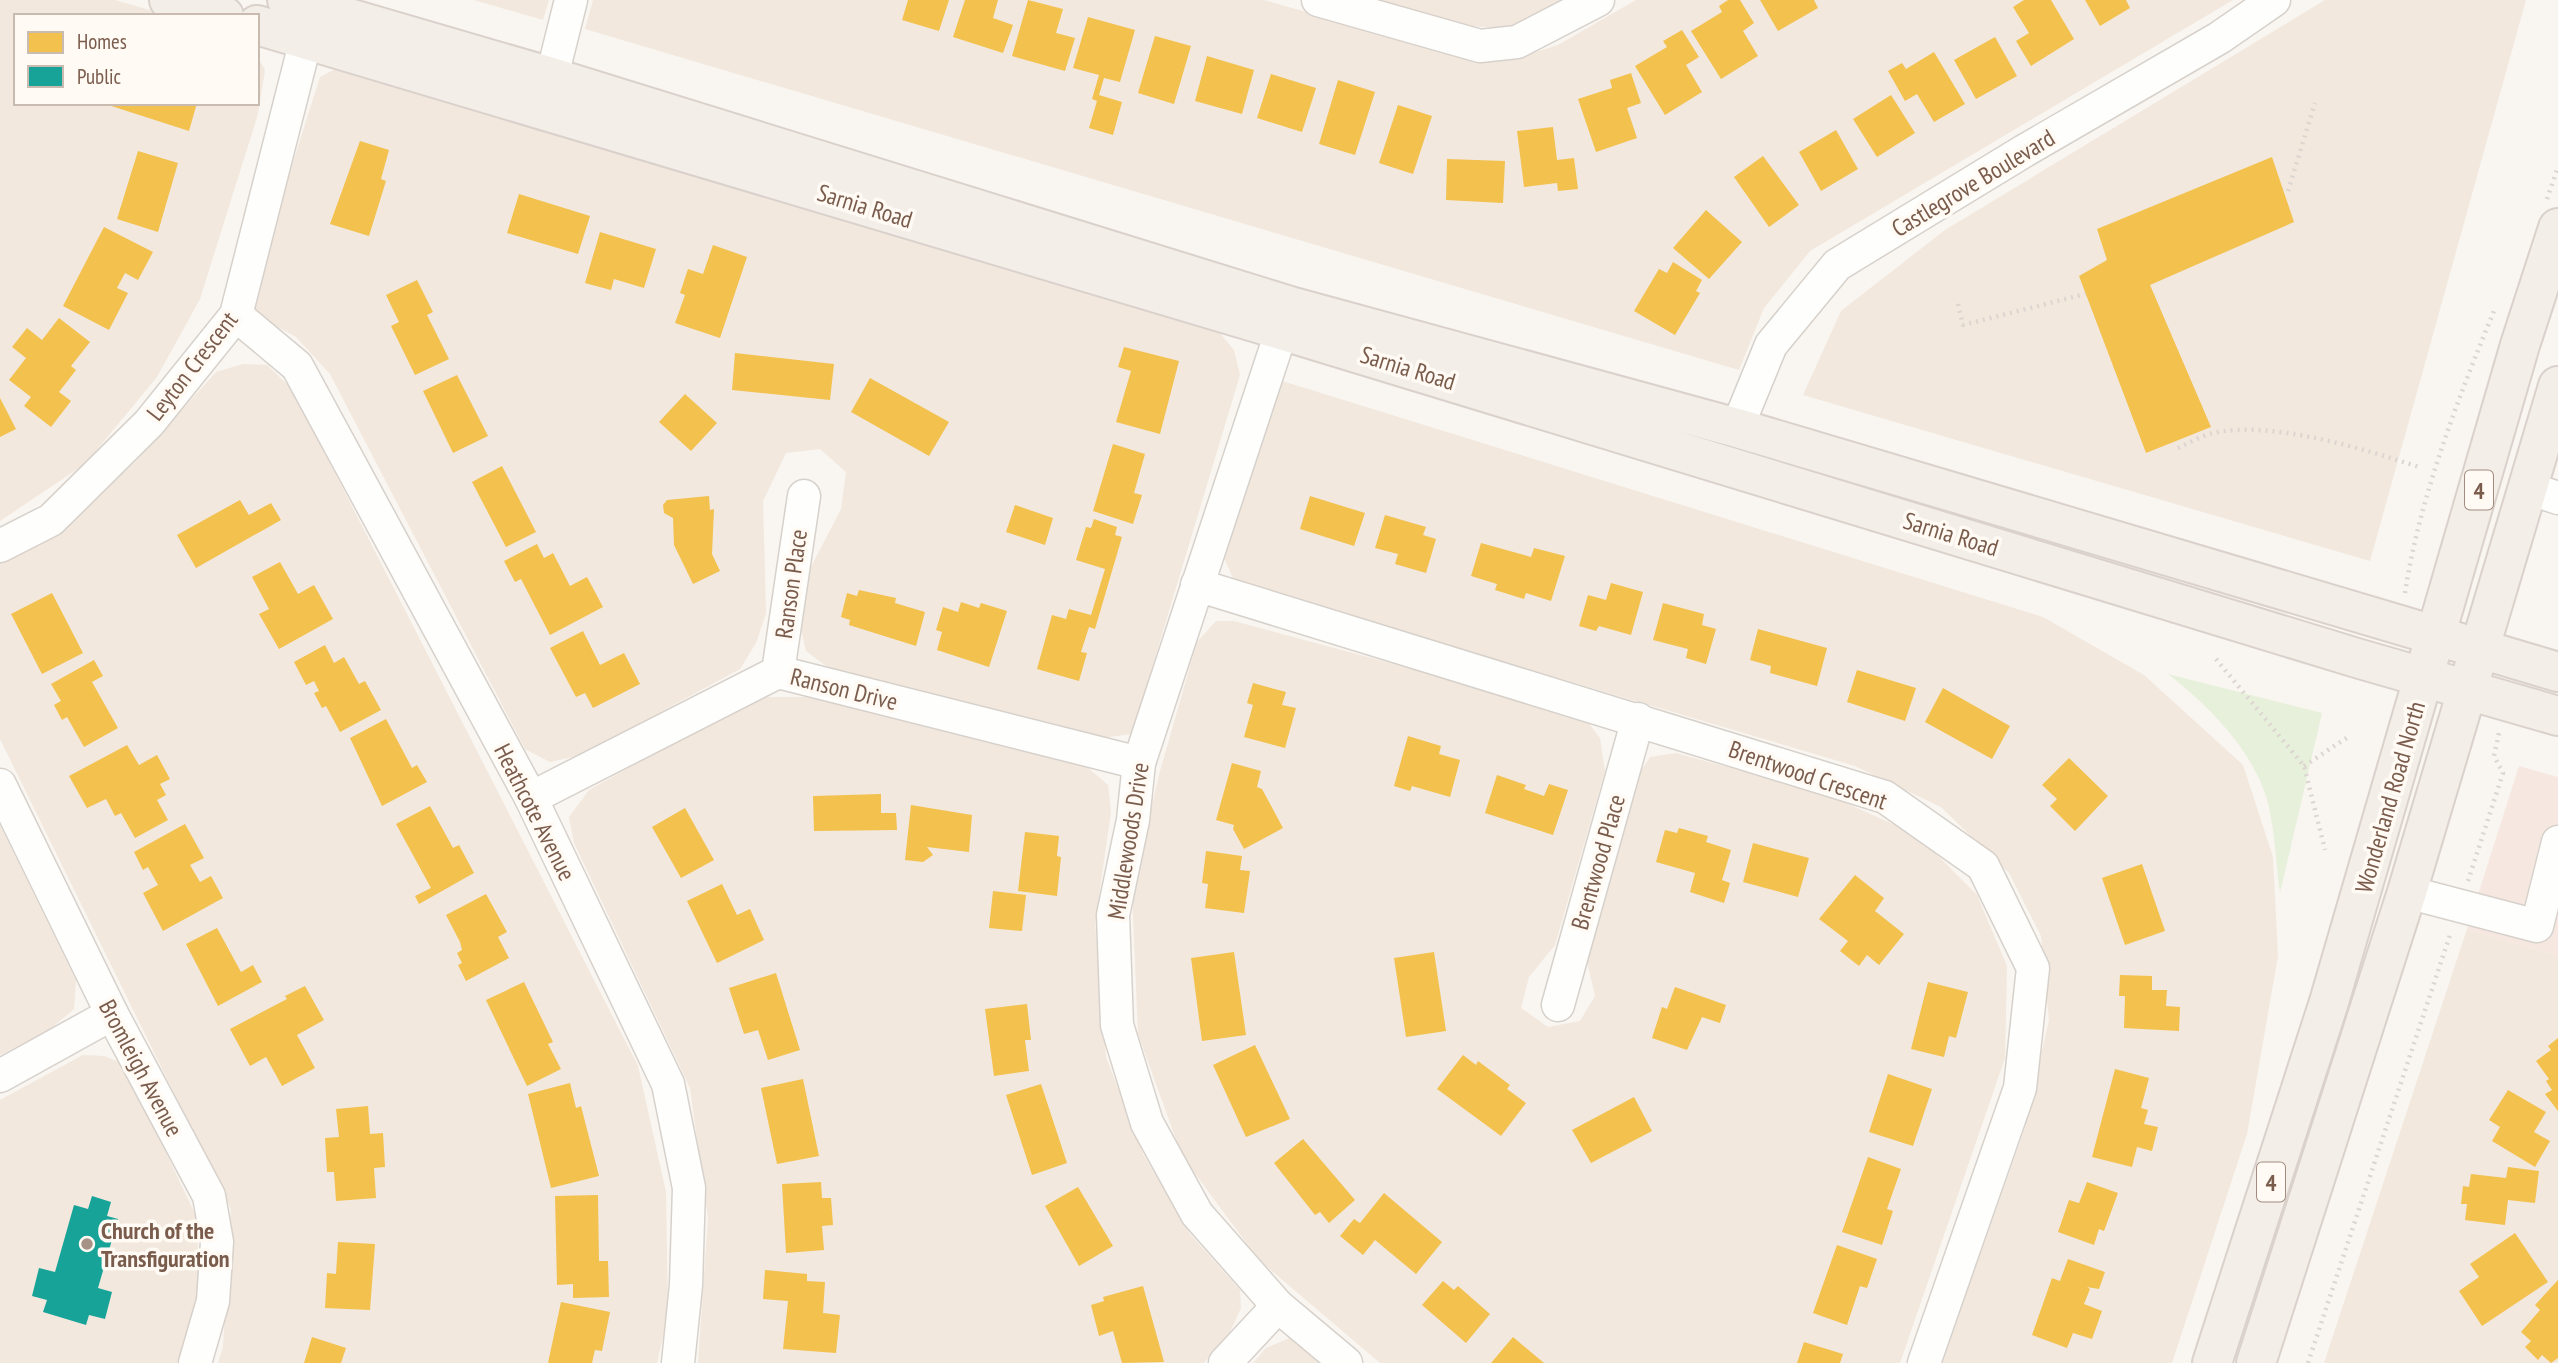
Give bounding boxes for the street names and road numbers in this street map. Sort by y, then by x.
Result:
street label: Castlegrove Boulevard [1886,122,2060,244]
street label: Sarnia Road [814,177,916,235]
street label: Leyton Crescent [140,305,245,427]
street label: Sarnia Road [1357,339,1459,397]
road number: 4 [2465,470,2493,510]
street label: Sarnia Road [1900,505,2002,563]
street label: Ranson Place [768,527,814,641]
street label: Ranson Drive [787,661,901,717]
street label: Wonderland Road North [2348,698,2432,896]
street label: Brentwood Crescent [1725,733,1892,817]
street label: Heathcote Avenue [487,738,583,886]
street label: Middlewoods Drive [1100,760,1156,922]
street label: Brentwood Place [1564,791,1632,933]
street label: Bromleigh Avenue [92,994,190,1142]
road number: 4 [2257,1162,2285,1202]

